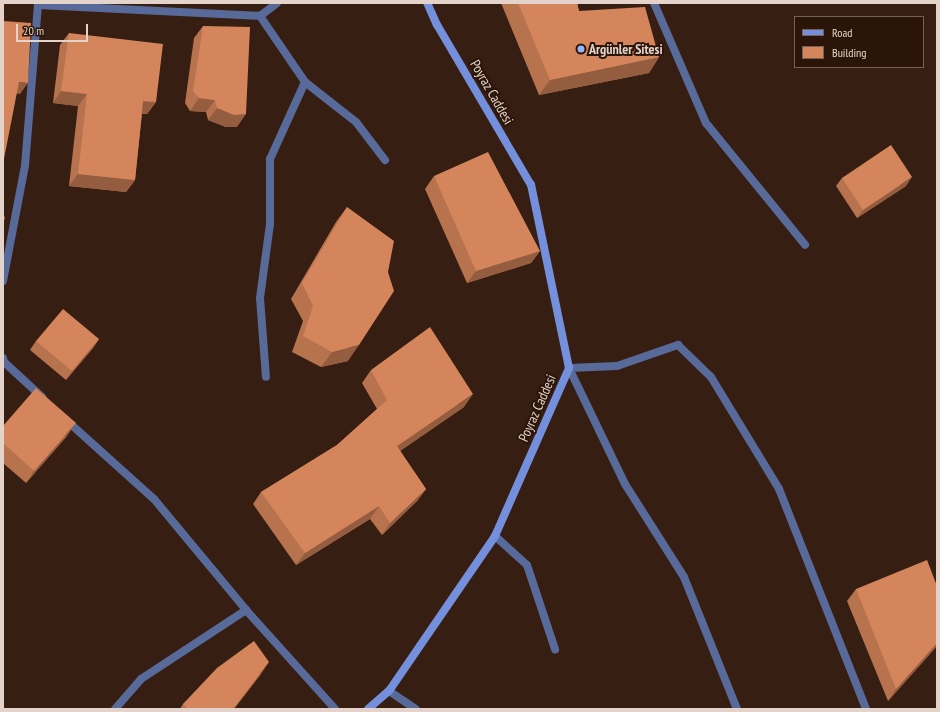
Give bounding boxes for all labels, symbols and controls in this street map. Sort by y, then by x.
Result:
scale bar [18,16,90,42]
legend [794,16,924,68]
text: 20 m [23,23,44,38]
text: Road [832,25,852,40]
place label: Argünler Sitesi [589,41,663,57]
marker: Argünler Sitesi [576,44,586,54]
text: Building [832,45,867,60]
street label: Poyraz Caddesi [467,57,517,127]
street label: Poyraz Caddesi [515,372,559,444]

